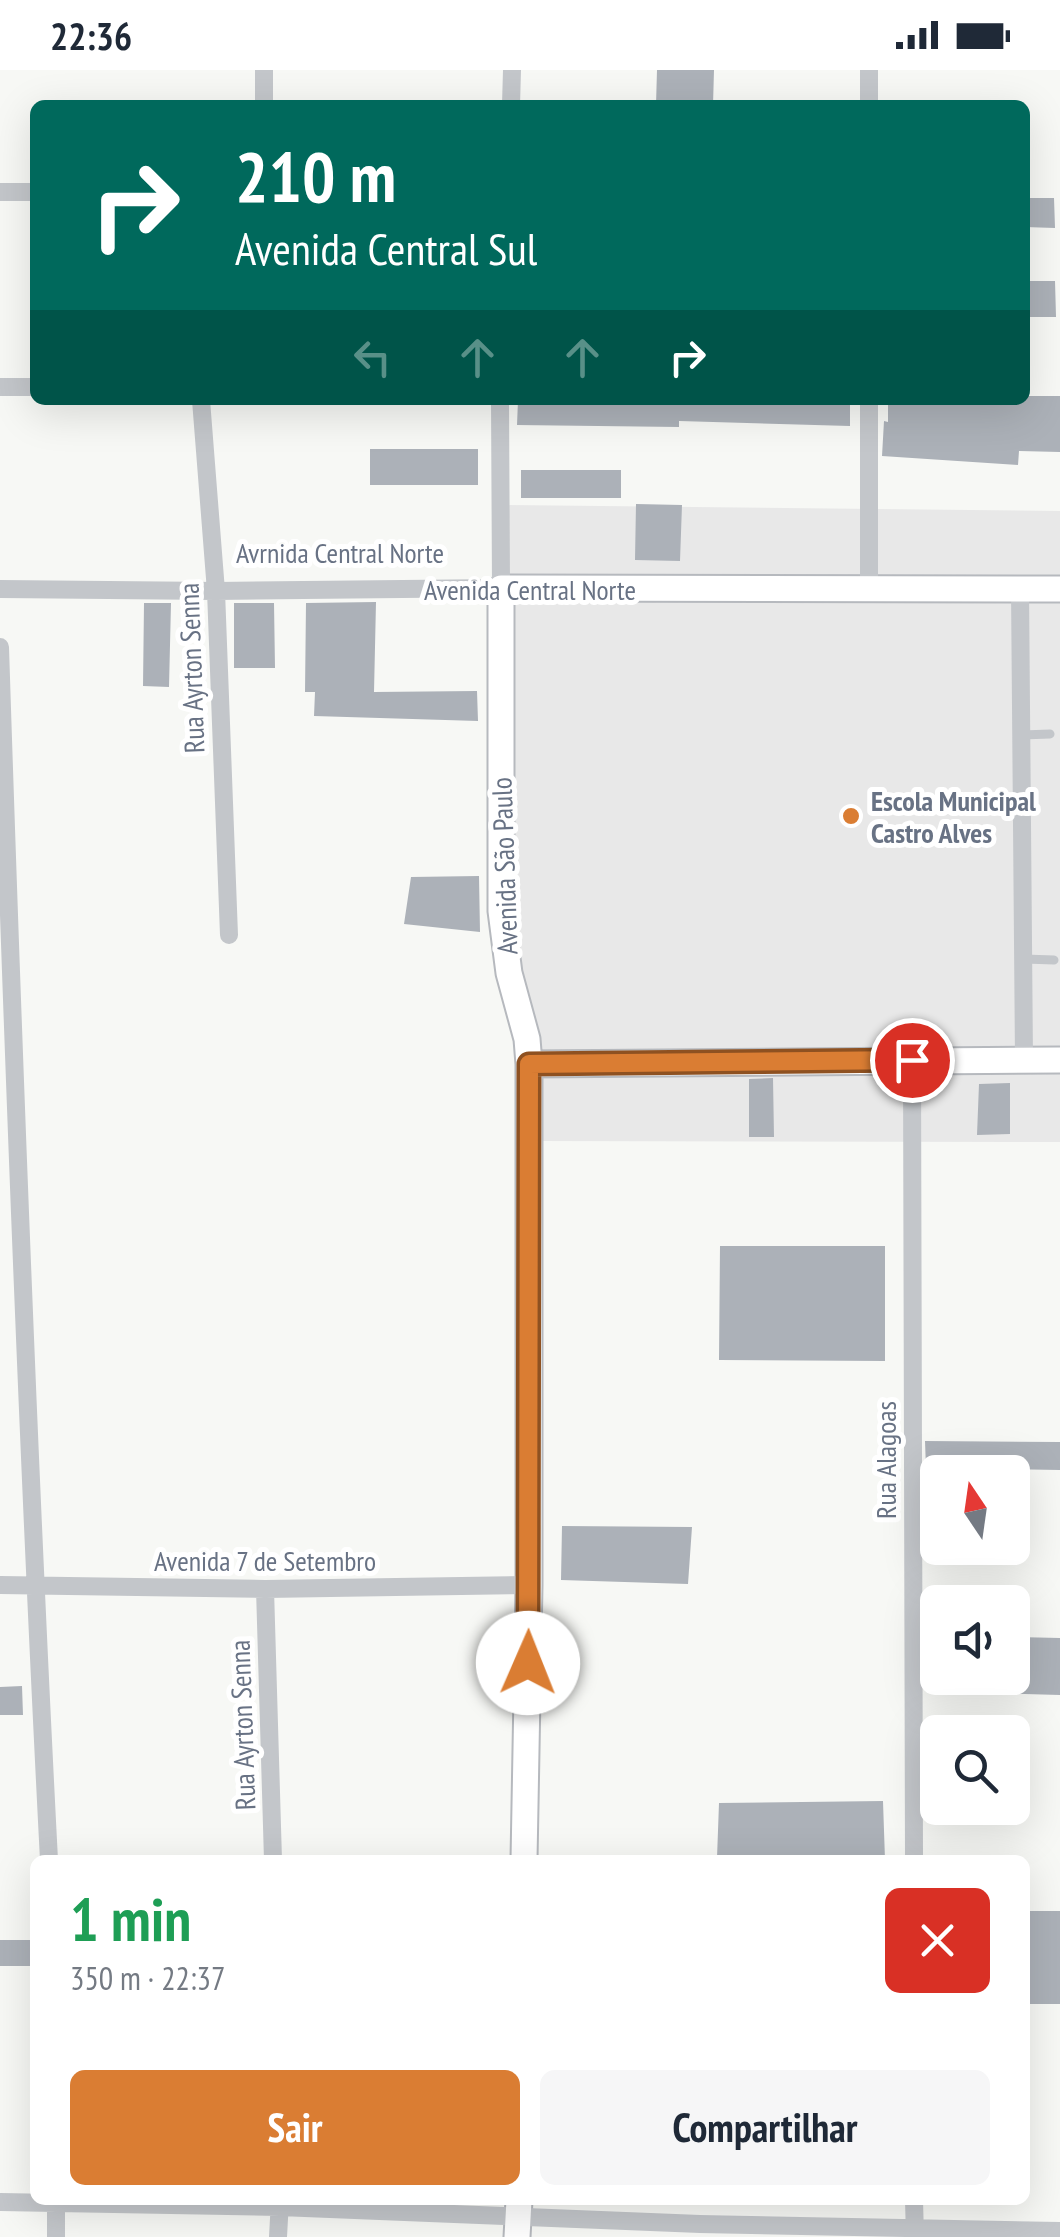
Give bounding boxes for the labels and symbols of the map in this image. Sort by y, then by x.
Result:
street label: Avrnida Central Norte [236,534,444,571]
street label: Avenida Central Norte [424,571,636,608]
street label: Rua Ayrton Senna [170,582,212,754]
street label: Avenida São Paulo [482,777,526,955]
place label: Escola Municipal Castro Alves [871,782,1036,851]
marker: Escola Municipal Castro Alves [840,805,862,827]
pin [870,1018,955,1103]
street label: Rua Alagoas [867,1401,904,1519]
north arrow [920,1455,1030,1565]
street label: Avenida 7 de Setembro [154,1542,376,1579]
position arrow [476,1611,580,1715]
street label: Rua Ayrton Senna [221,1639,263,1811]

